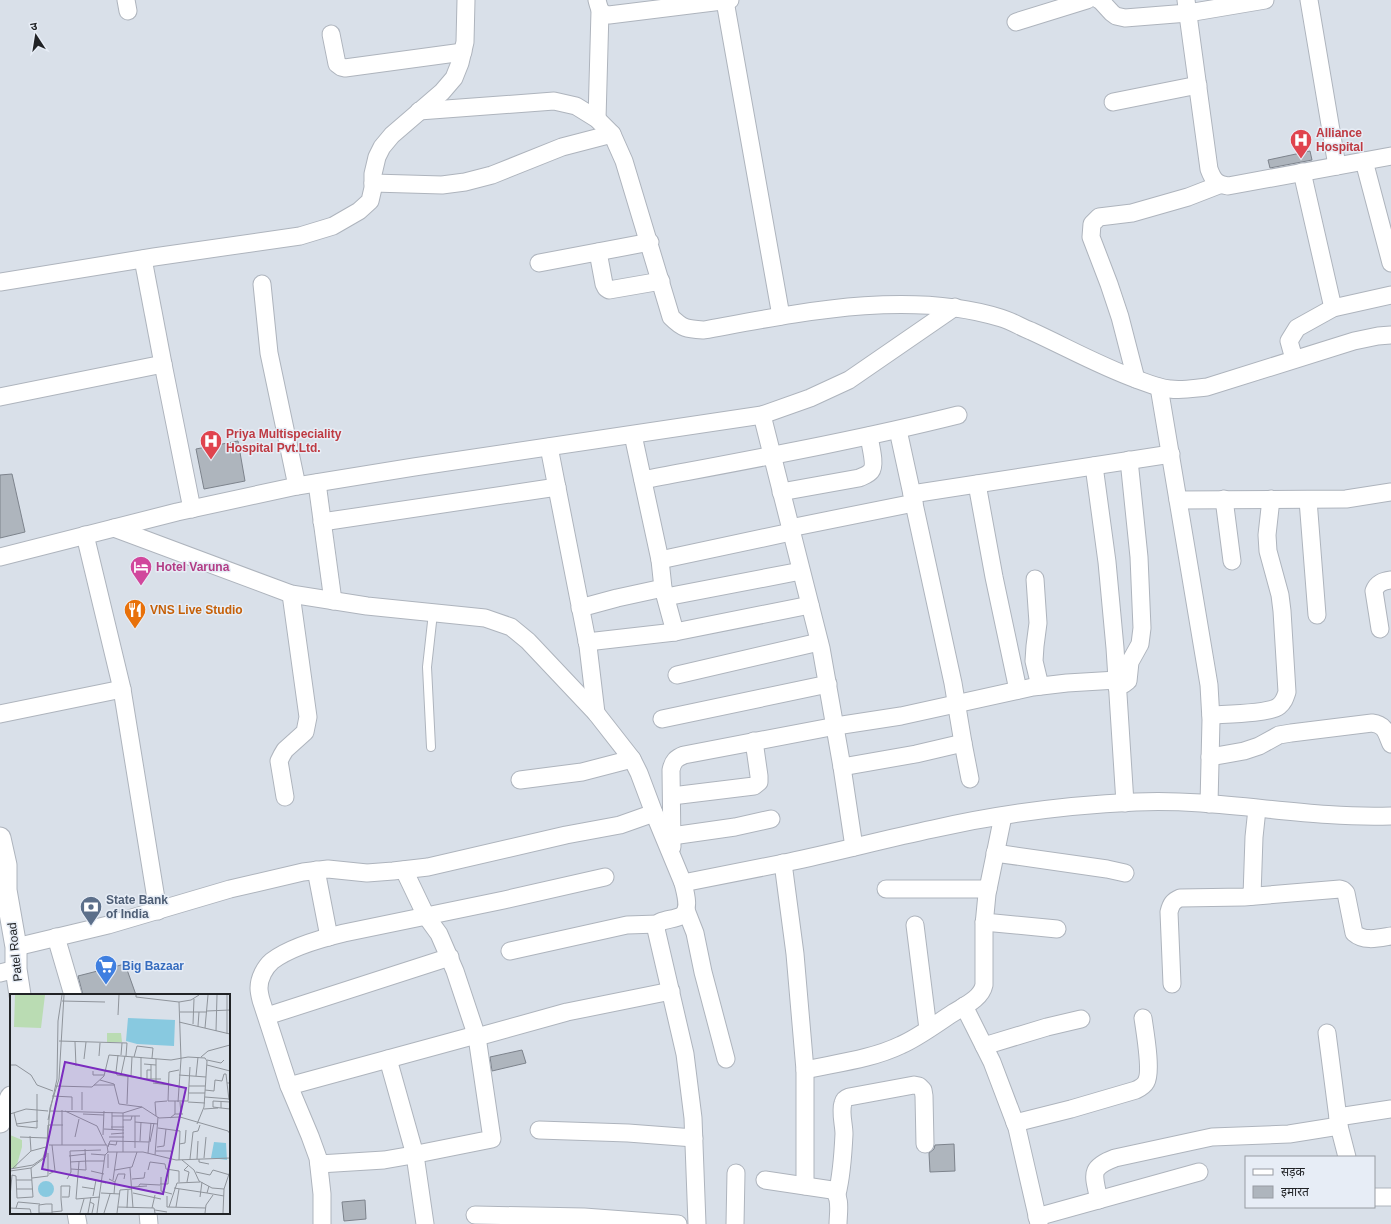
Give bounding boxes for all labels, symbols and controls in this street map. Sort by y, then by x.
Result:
north arrow [16,16,56,56]
text: उ [30,20,39,33]
place label: Alliance Hospital [1316,126,1363,154]
hospital icon: Alliance Hospital [1288,127,1314,160]
place label: Priya Multispeciality Hospital Pvt.Ltd. [226,427,342,455]
hospital icon: Priya Multispeciality Hospital Pvt.Ltd. [198,428,224,461]
hotel icon: Hotel Varuna [128,554,154,587]
place label: Hotel Varuna [156,560,230,574]
restaurant icon: VNS Live Studio [122,597,148,630]
place label: VNS Live Studio [150,603,243,617]
place label: State Bank of India [106,893,168,921]
bank icon: State Bank of India [78,894,104,927]
street label: Patel Road [5,922,25,982]
supermarket icon: Big Bazaar [93,953,119,986]
place label: Big Bazaar [122,959,184,973]
inset map [10,994,230,1214]
legend [1245,1156,1375,1208]
text: सड़क [1281,1165,1306,1179]
text: इमारत [1281,1185,1310,1199]

